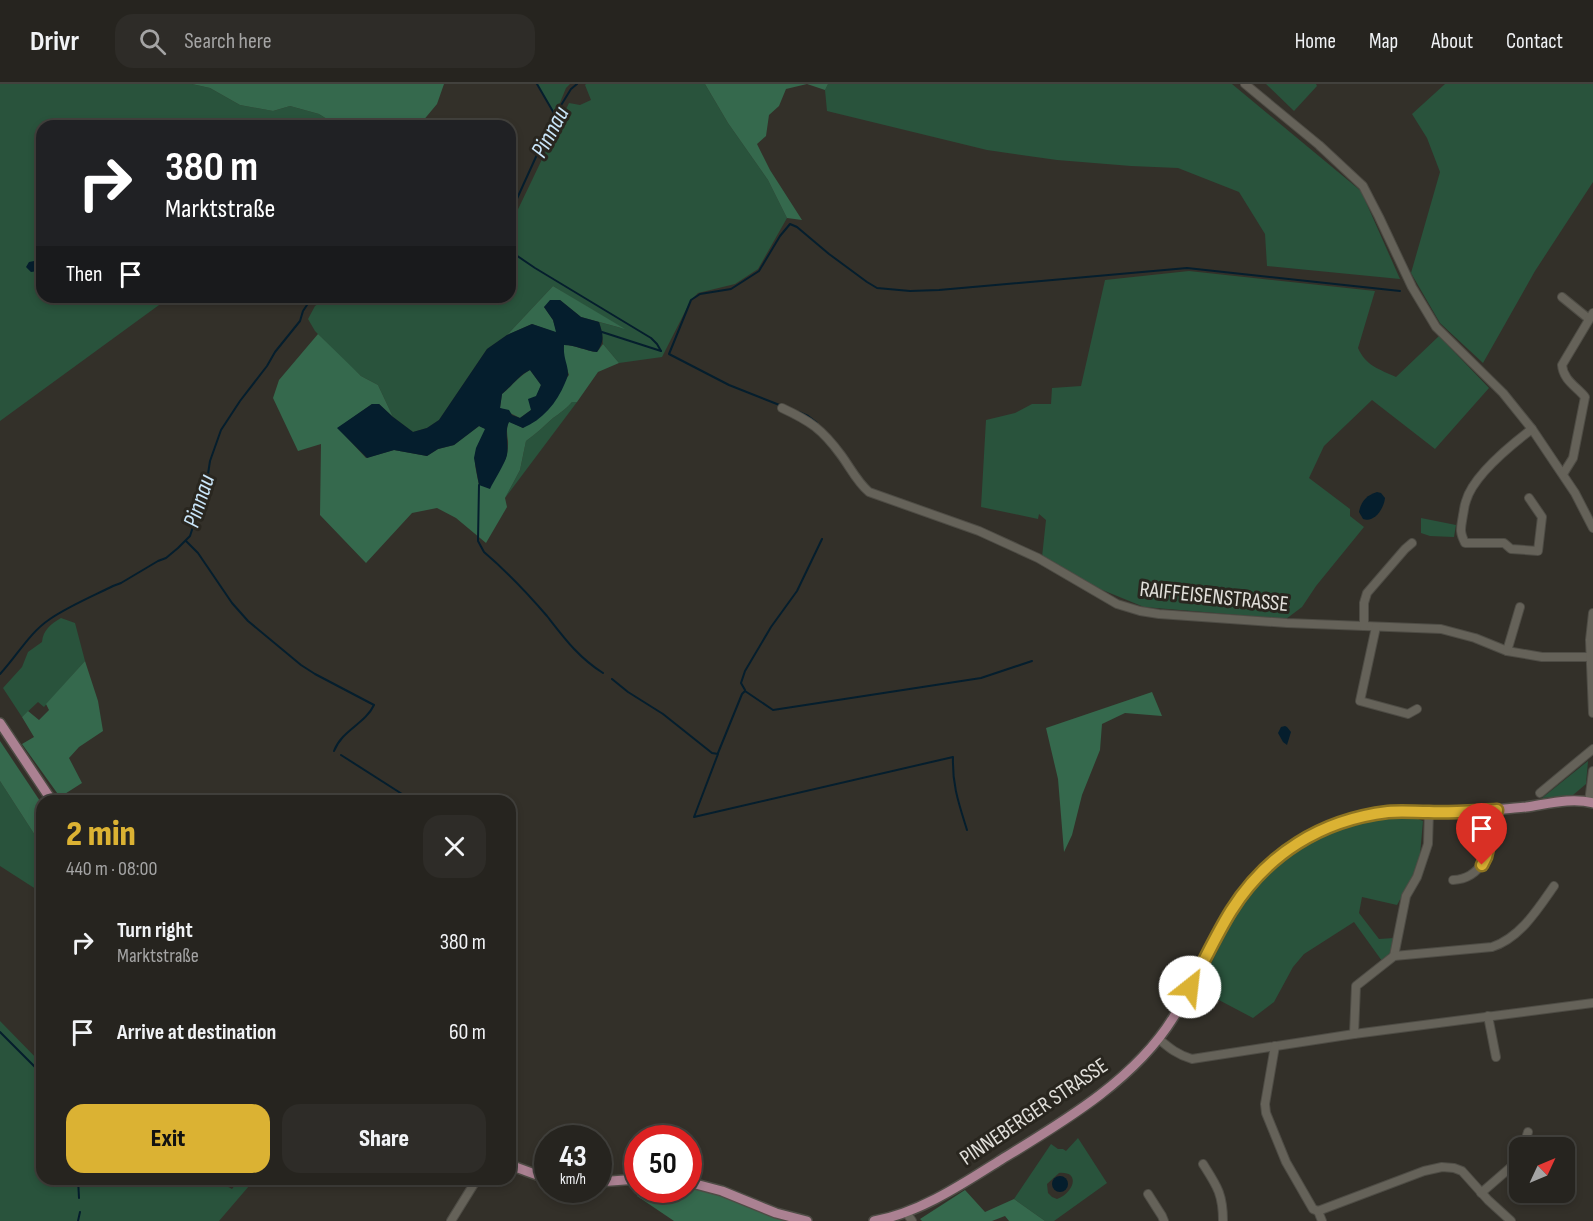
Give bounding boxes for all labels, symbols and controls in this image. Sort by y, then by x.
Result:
search box [115,14,535,68]
text: Drivr [30,25,79,58]
icon: search [136,25,169,58]
text: Search here [184,28,272,55]
text: Home [1295,29,1336,54]
text: Map [1369,29,1398,54]
text: About [1431,29,1473,54]
text: Contact [1506,29,1563,54]
water label: Pinnau [525,101,576,163]
text: 380 m [165,142,258,193]
icon: right [66,144,144,222]
text: Marktstraße [165,193,275,225]
icon: arrive [114,258,147,291]
text: Then [66,261,102,288]
water label: Pinnau [177,471,221,531]
street label: RAIFFEISENSTRASSE [1138,576,1290,618]
pin [1456,803,1507,865]
icon: arrive [1465,812,1498,845]
text: 2 min [66,813,136,856]
button: close [423,815,486,878]
text: 440 m · 08:00 [66,857,157,881]
text: Turn right [117,917,193,944]
icon: right [66,926,99,959]
text: 380 m [440,929,486,956]
text: Marktstraße [117,944,199,968]
position arrow [1158,955,1222,1019]
icon: arrive [66,1016,99,1049]
text: Arrive at destination [117,1019,276,1046]
text: 60 m [449,1019,486,1046]
street label: PINNEBERGER STRASSE [955,1052,1113,1172]
button: Exit [66,1104,270,1173]
button: Share [282,1104,486,1173]
speed limit sign: 50 [624,1125,702,1203]
north arrow [1509,1137,1575,1203]
map controls [1509,1137,1575,1203]
text: 43 [559,1139,587,1175]
text: km/h [560,1170,586,1189]

